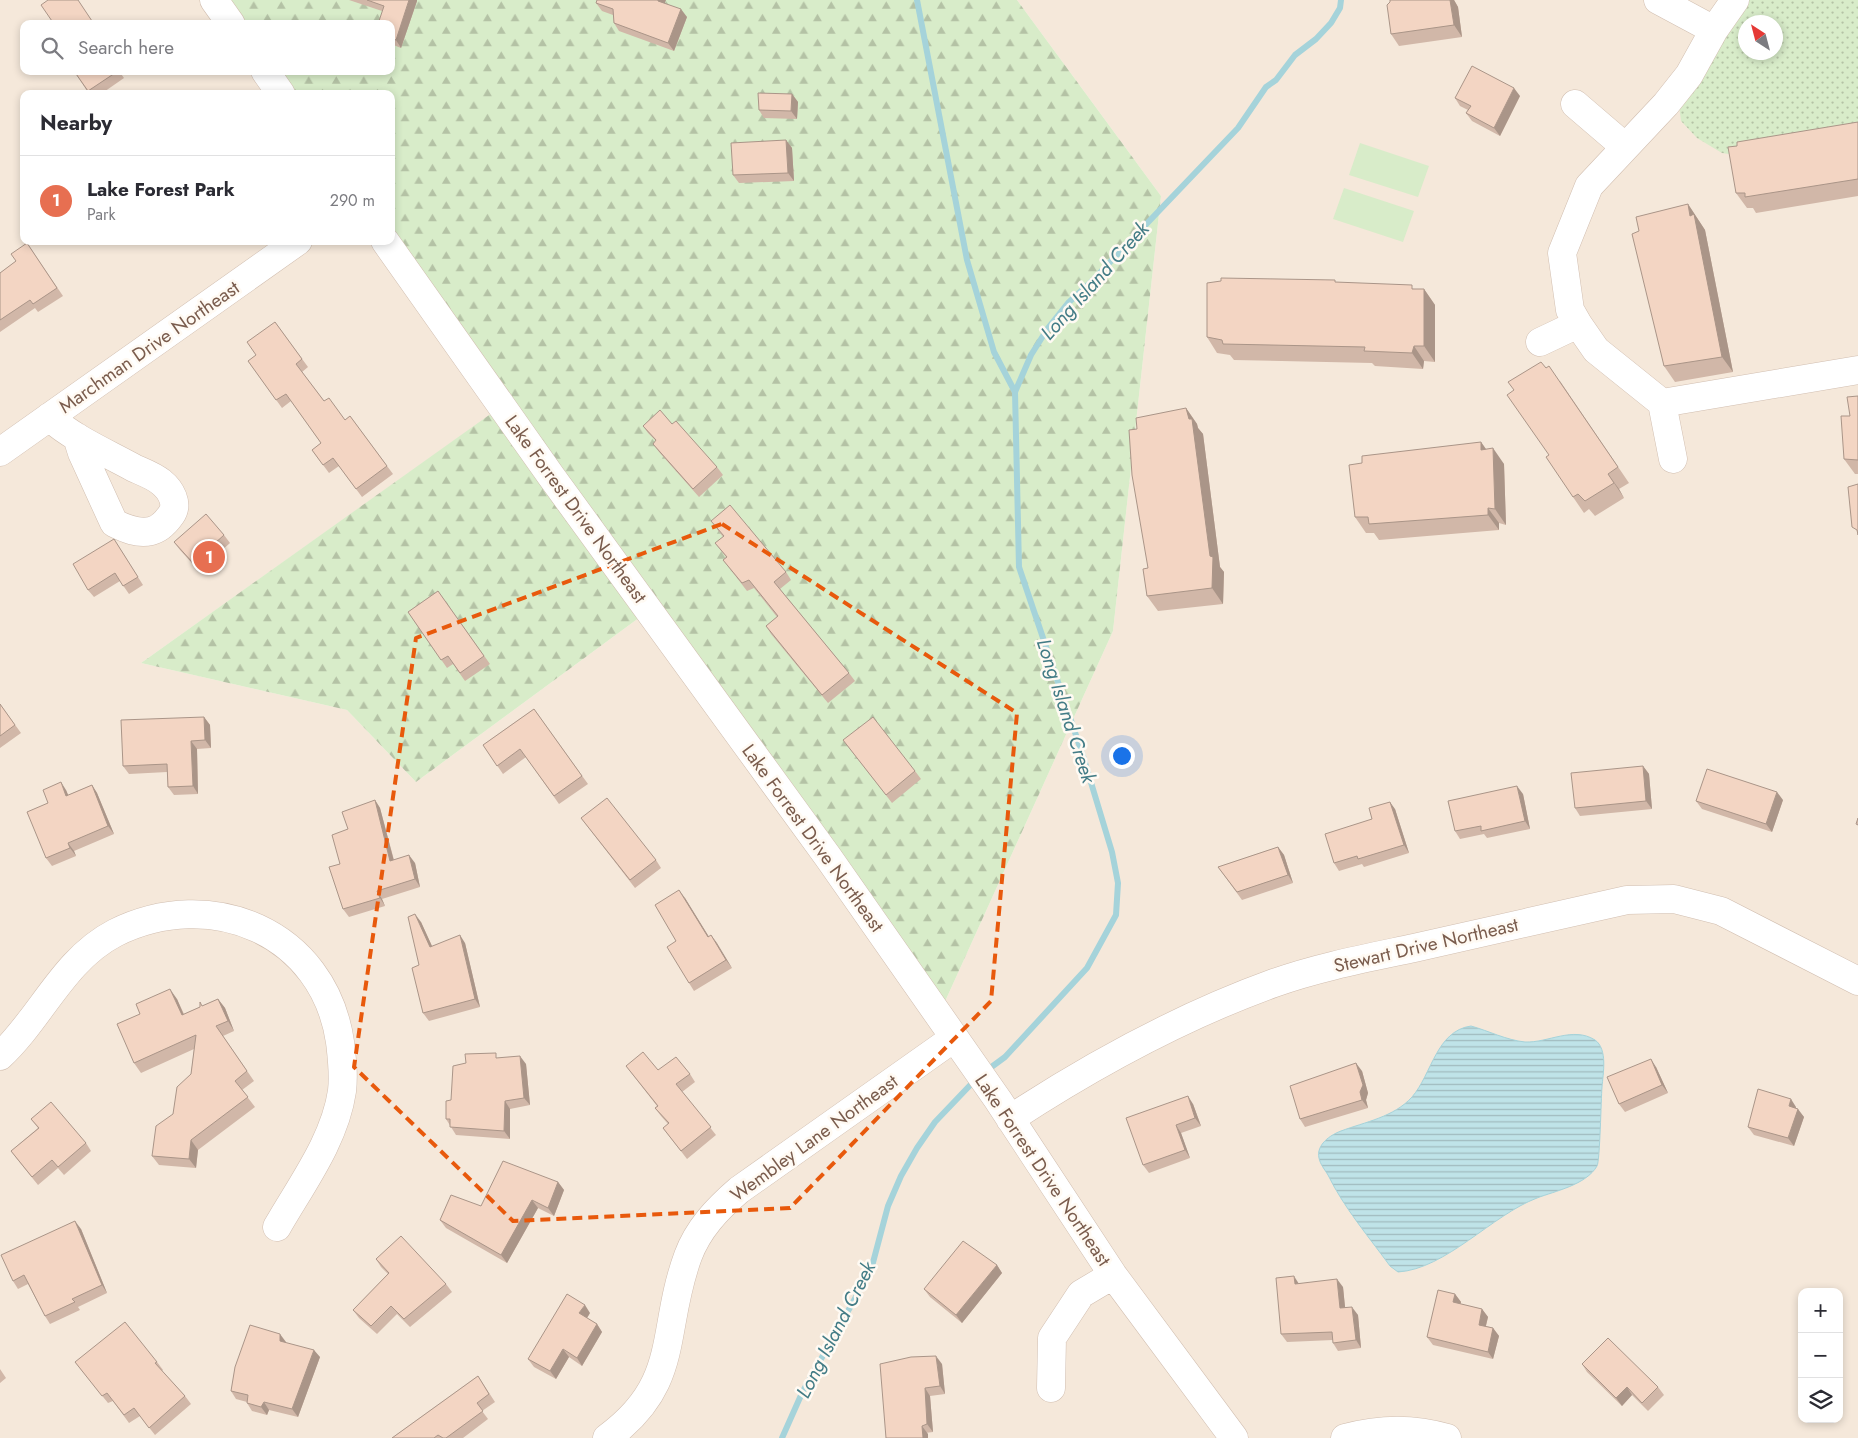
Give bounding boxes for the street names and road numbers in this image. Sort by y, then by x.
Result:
street label: Marchman Drive Northeast [53,274,245,420]
street label: Lake Forrest Drive Northeast [499,410,654,609]
street label: Lake Forrest Drive Northeast [736,739,891,938]
street label: Stewart Drive Northeast [1331,911,1521,979]
street label: Wembley Lane Northeast [725,1068,904,1208]
street label: Lake Forrest Drive Northeast [969,1069,1118,1272]

